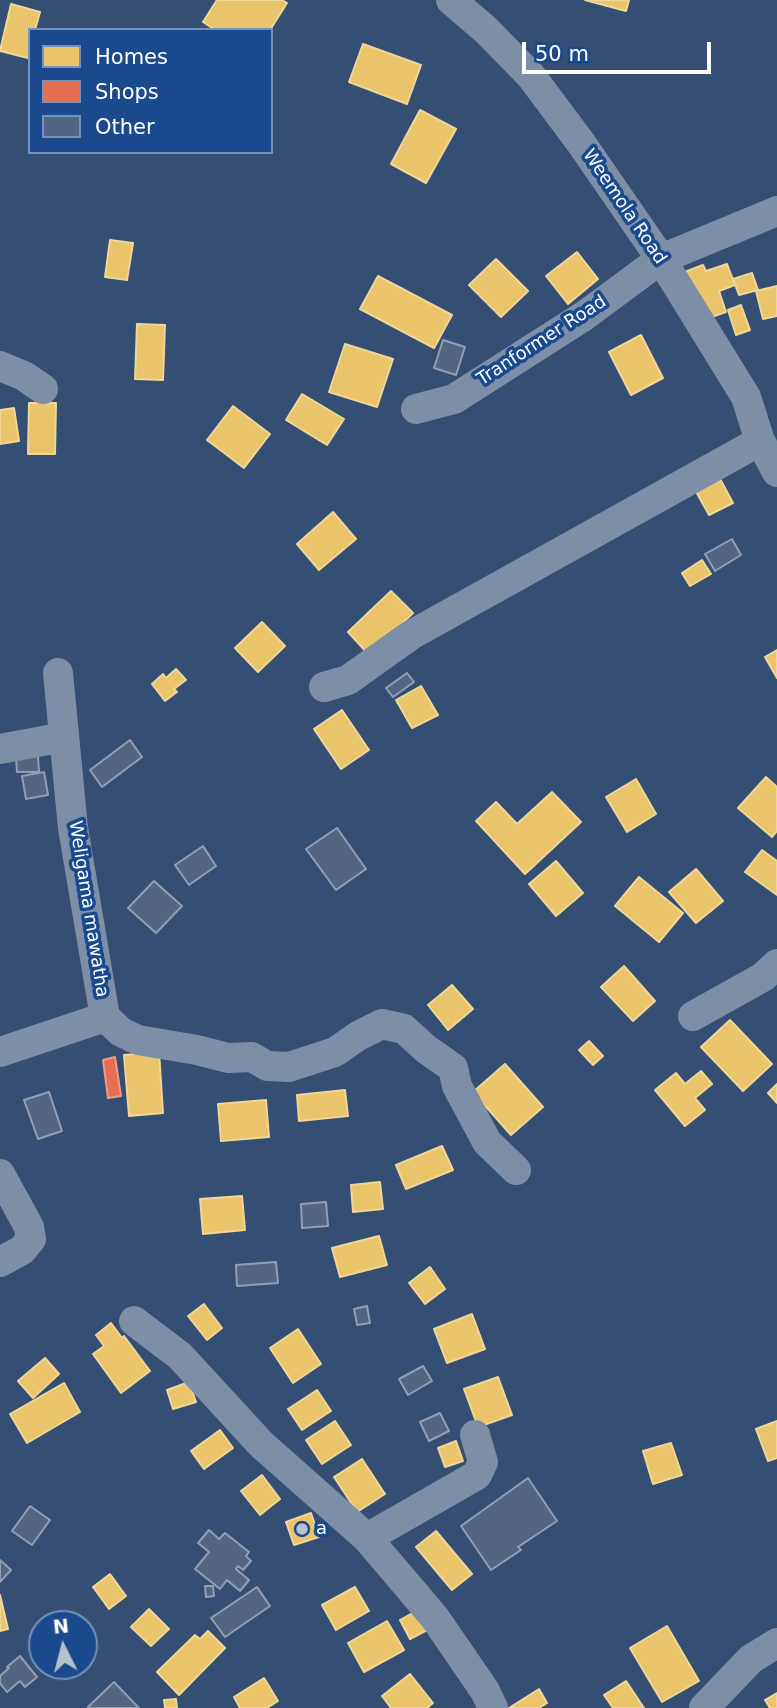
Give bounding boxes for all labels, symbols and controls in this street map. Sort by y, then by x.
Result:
legend [28,28,273,154]
scale bar [525,28,714,72]
text: 50 m [535,42,589,66]
text: Homes [95,45,168,69]
text: Shops [95,80,159,104]
text: Other [95,115,155,139]
street label: Weemola Road [577,145,671,269]
street label: Tranformer Road [473,291,611,391]
street label: Weligama mawatha [63,819,113,999]
place label: a [316,1518,327,1540]
marker: a [294,1521,310,1537]
north arrow [28,1610,98,1680]
text: N [52,1614,70,1638]

